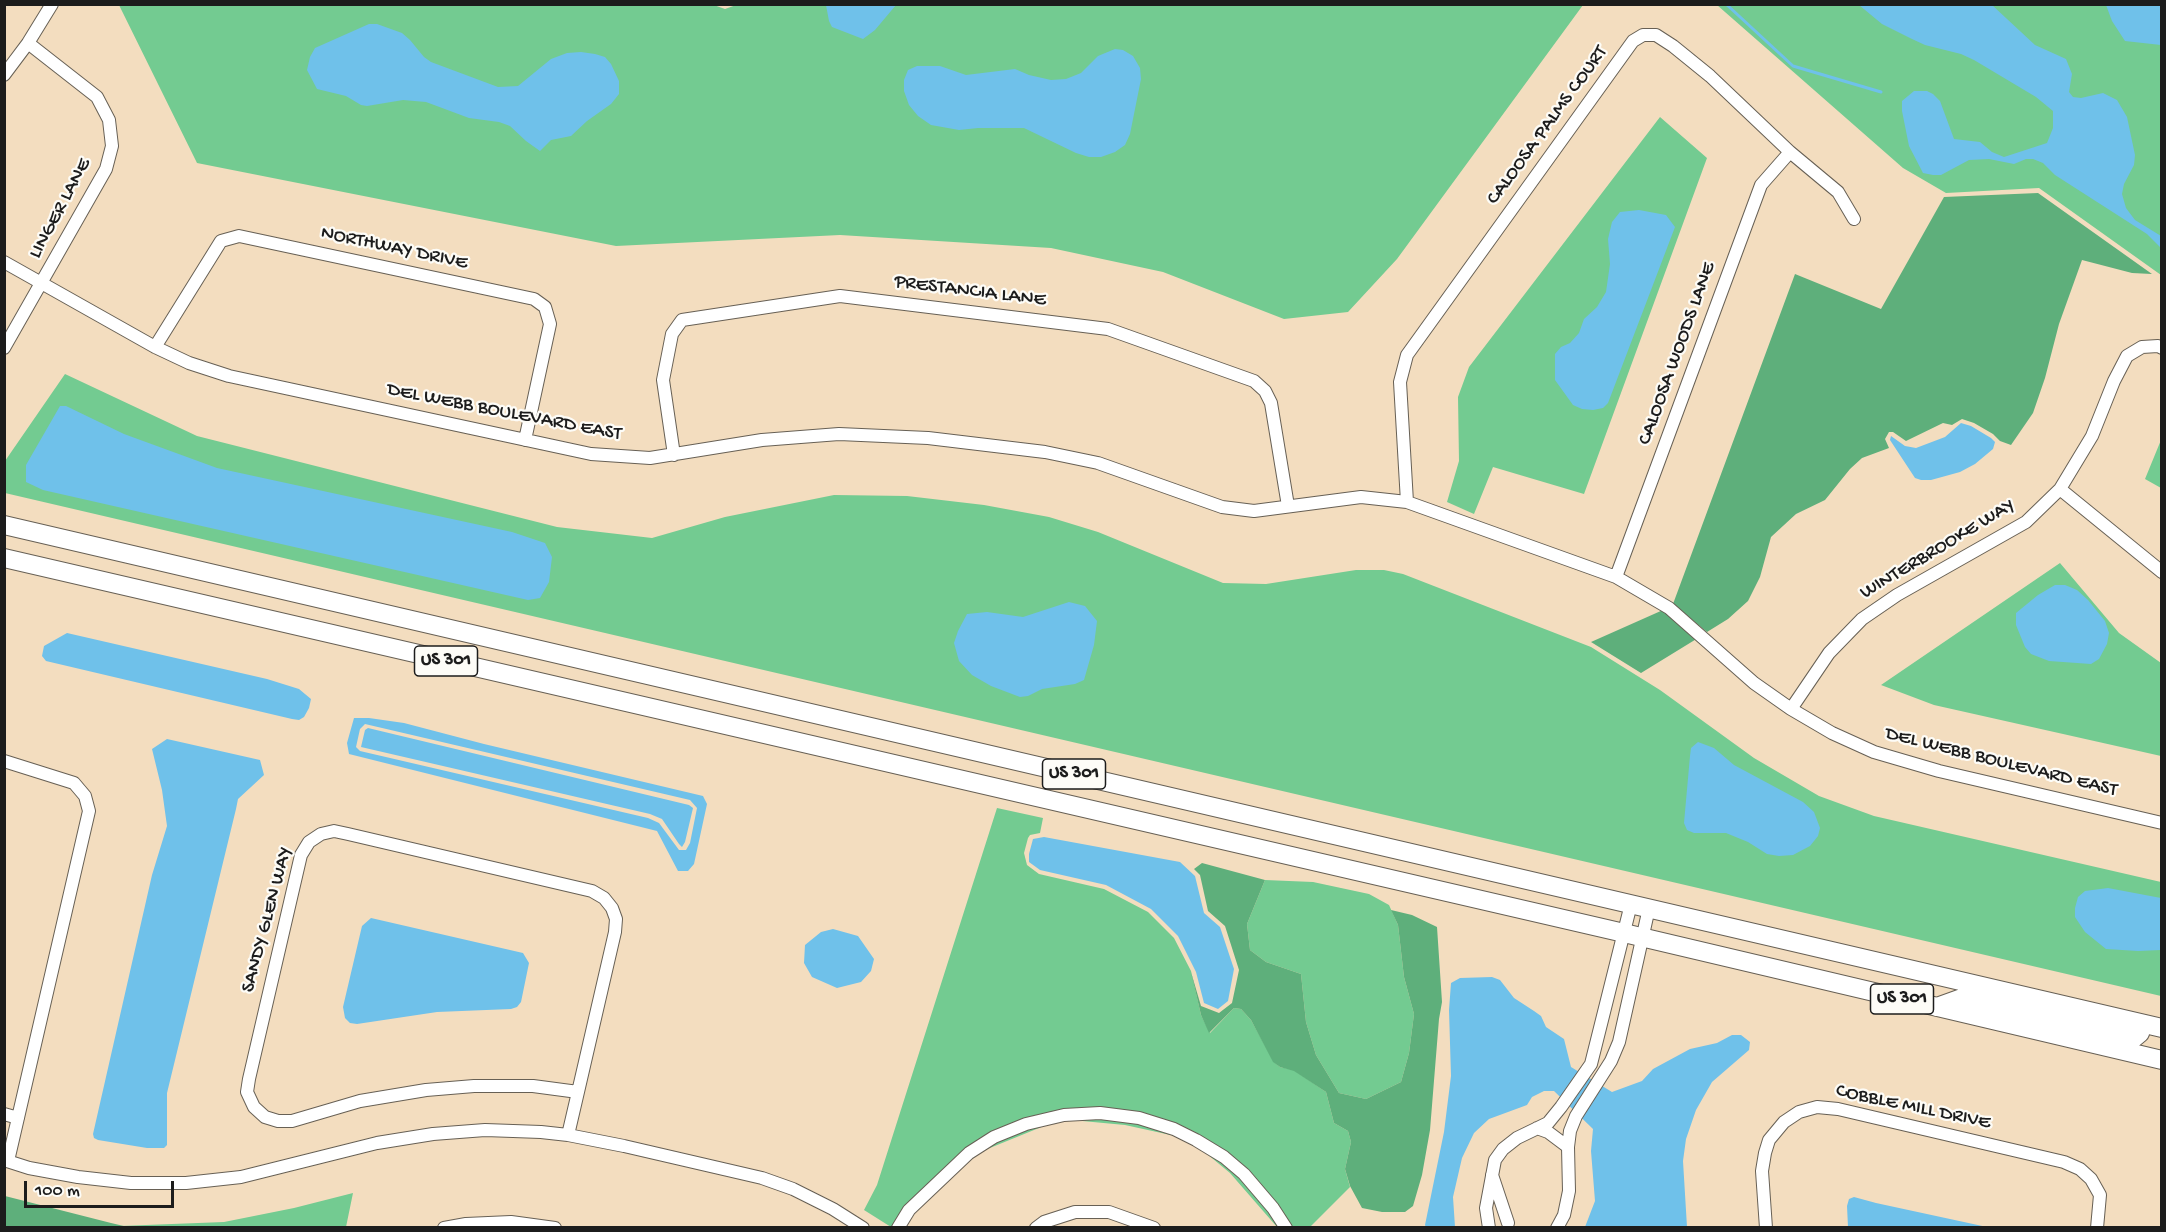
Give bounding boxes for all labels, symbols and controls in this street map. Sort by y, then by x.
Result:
street label: CALOOSA PALMS COURT [1482,42,1614,210]
street label: LINGER LANE [25,155,97,263]
street label: NORTHWAY DRIVE [318,222,470,276]
street label: CALOOSA WOODS LANE [1634,259,1722,449]
street label: PRESTANCIA LANE [893,271,1047,313]
street label: DEL WEBB BOULEVARD EAST [385,378,623,448]
street label: WINTERBROOKE WAY [1856,494,2020,606]
road number: US 301 [414,646,478,676]
street label: DEL WEBB BOULEVARD EAST [1883,723,2119,803]
road number: US 301 [1042,759,1106,789]
street label: SANDY GLEN WAY [237,845,299,995]
road number: US 301 [1870,984,1934,1014]
street label: COBBLE MILL DRIVE [1833,1080,1993,1136]
scale bar [27,1169,177,1207]
text: 100 m [35,1181,80,1202]

